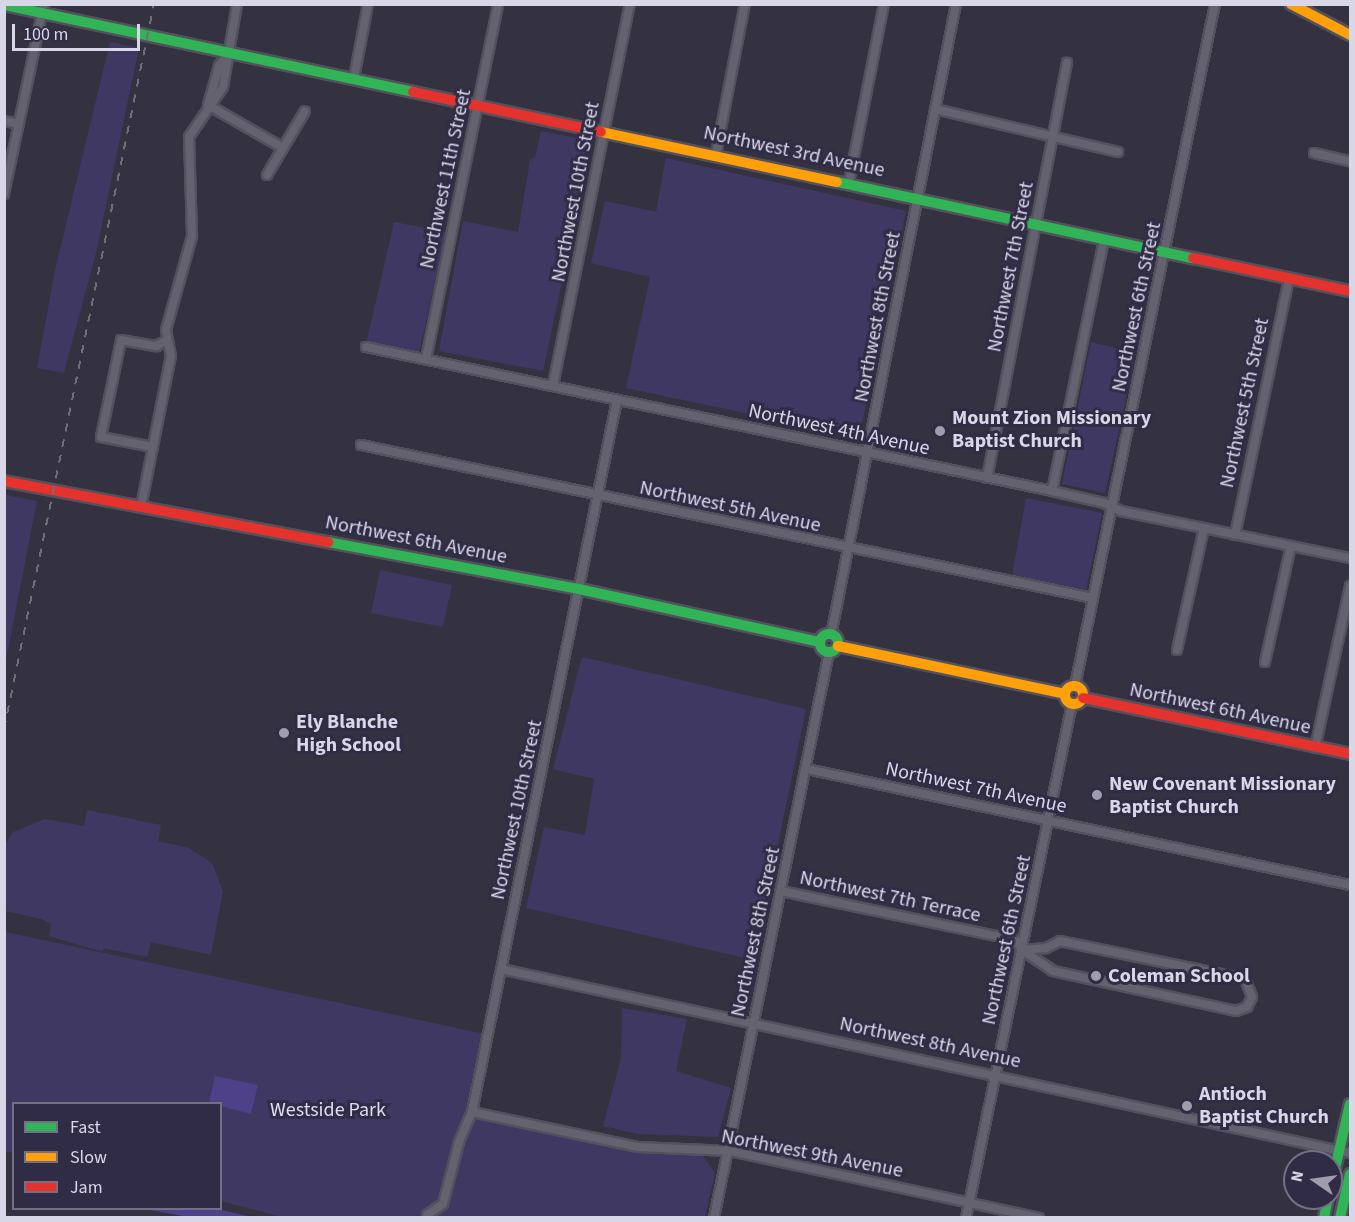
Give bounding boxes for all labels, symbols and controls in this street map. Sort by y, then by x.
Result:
scale bar [15,12,142,50]
text: 100 m [23,22,68,47]
street label: Northwest 11th Street [415,87,477,271]
street label: Northwest 10th Street [547,100,605,284]
street label: Northwest 3rd Avenue [701,121,887,183]
street label: Northwest 7th Street [983,180,1039,354]
street label: Northwest 6th Street [1107,220,1167,394]
street label: Northwest 8th Street [850,230,906,404]
street label: Northwest 5th Street [1215,316,1275,490]
street label: Northwest 4th Avenue [746,399,932,461]
place label: Mount Zion Missionary Baptist Church [952,407,1151,454]
marker: Mount Zion Missionary Baptist Church [933,424,947,438]
street label: Northwest 5th Avenue [637,476,823,538]
street label: Northwest 6th Avenue [323,511,509,569]
street label: Northwest 6th Avenue [1127,678,1313,740]
place label: Ely Blanche High School [296,710,401,757]
street label: Northwest 10th Street [486,718,548,902]
marker: Ely Blanche High School [277,726,291,740]
street label: Northwest 7th Avenue [883,757,1069,819]
place label: New Covenant Missionary Baptist Church [1109,772,1336,819]
marker: New Covenant Missionary Baptist Church [1090,788,1104,802]
street label: Northwest 8th Street [726,845,786,1019]
street label: Northwest 6th Street [977,853,1037,1027]
street label: Northwest 7th Terrace [797,866,983,928]
place label: Coleman School [1108,964,1250,988]
marker: Coleman School [1089,969,1103,983]
street label: Northwest 8th Avenue [837,1012,1023,1074]
place label: Antioch Baptist Church [1199,1082,1329,1129]
park label: Westside Park [270,1098,386,1122]
marker: Antioch Baptist Church [1180,1099,1194,1113]
legend [12,1102,222,1210]
text: Fast [70,1115,101,1140]
street label: Northwest 9th Avenue [719,1125,905,1183]
text: Slow [70,1145,107,1170]
north arrow [1283,1150,1343,1210]
text: N [1285,1169,1309,1184]
text: Jam [70,1175,103,1200]

